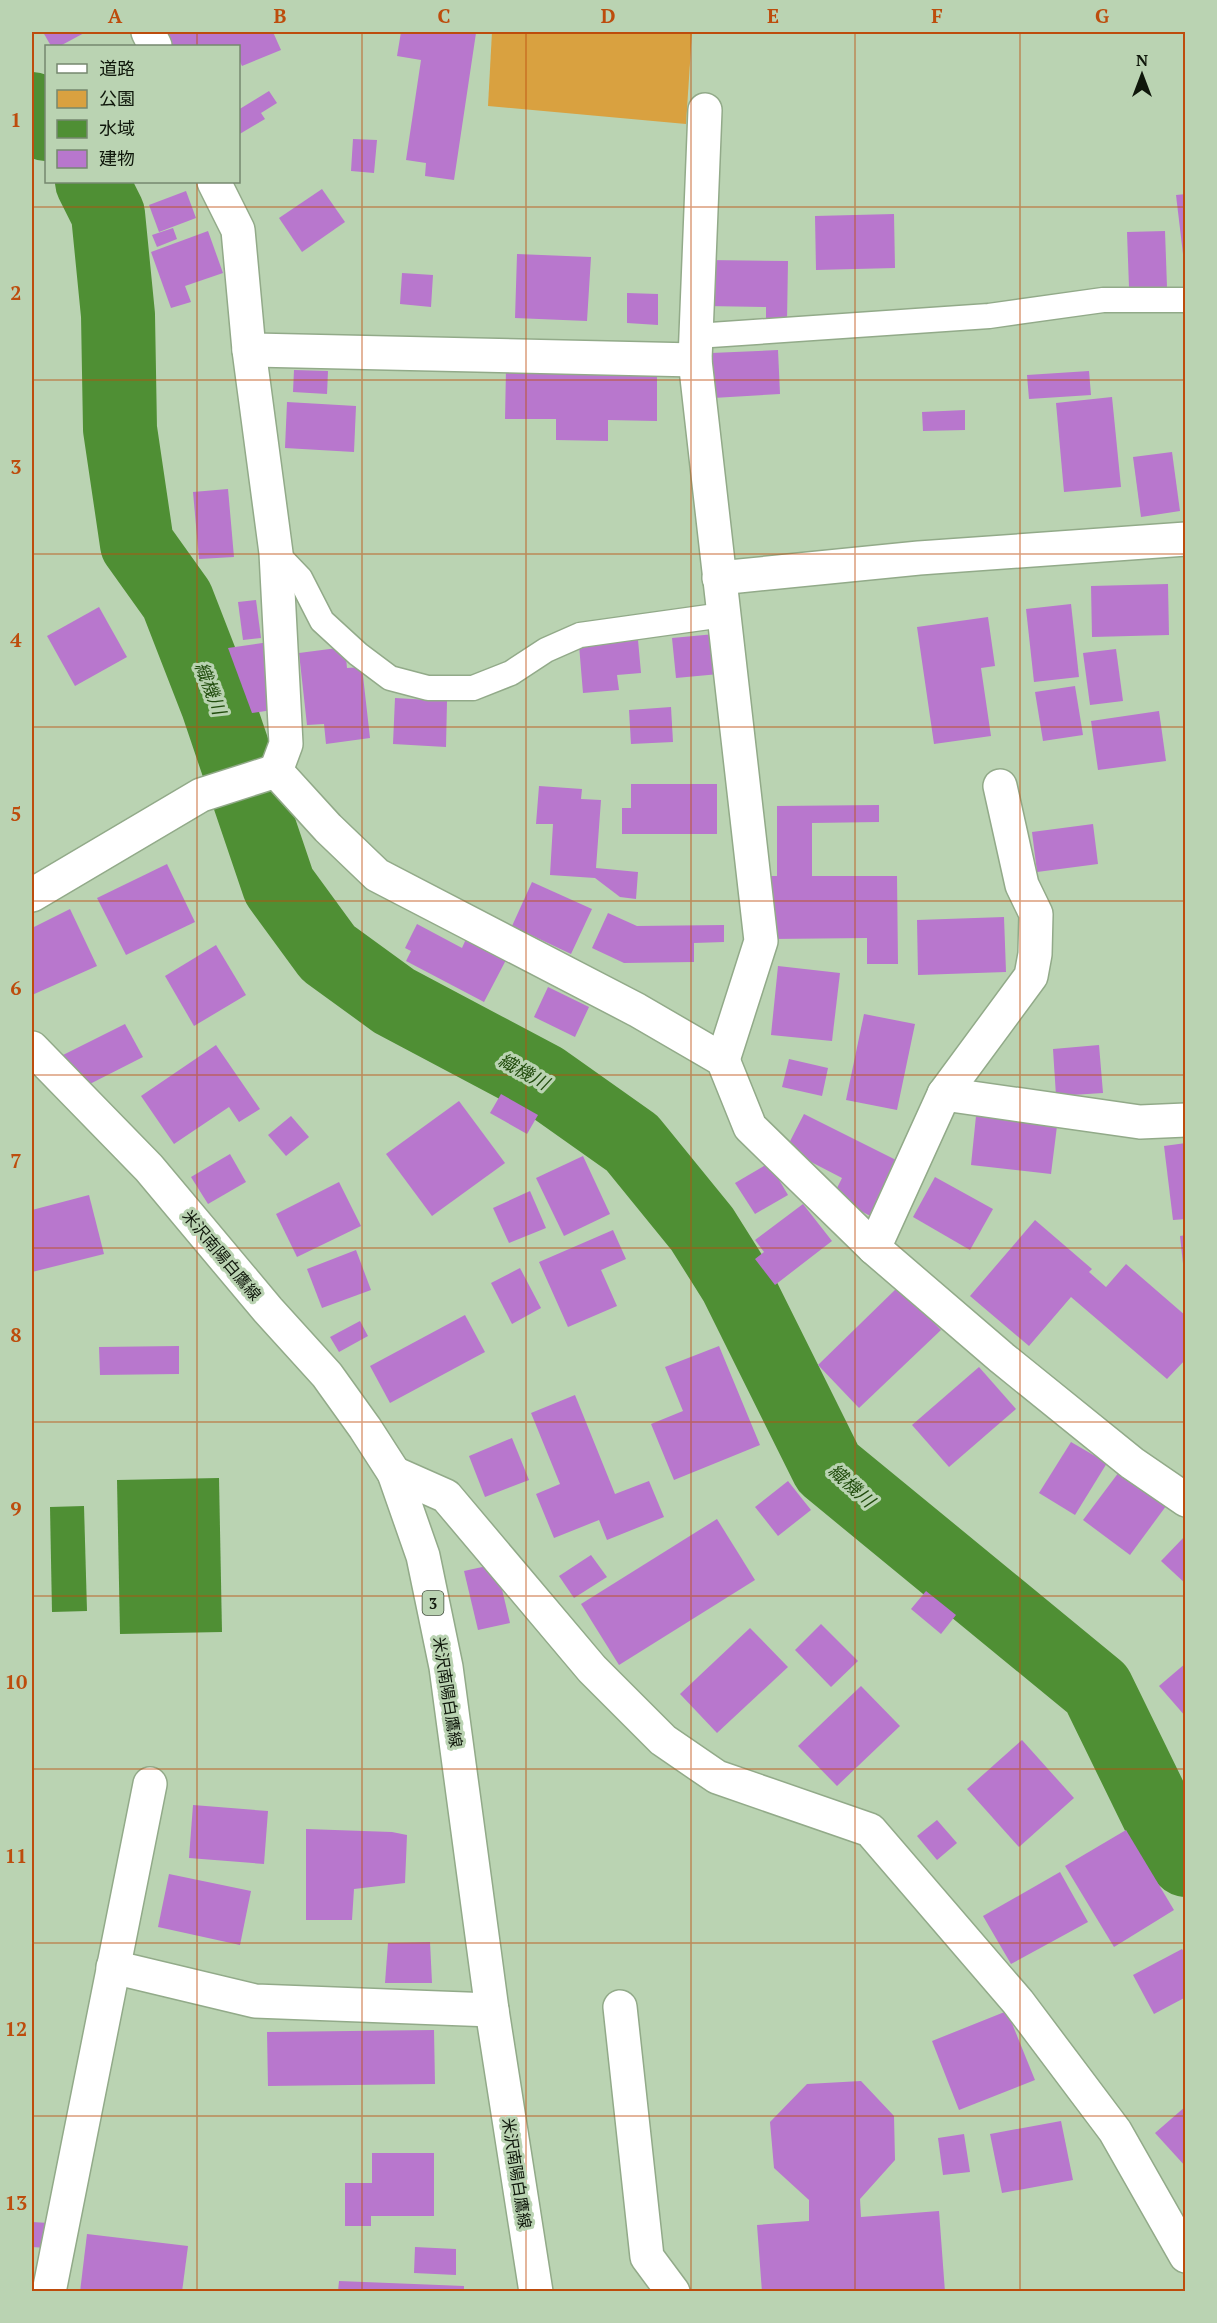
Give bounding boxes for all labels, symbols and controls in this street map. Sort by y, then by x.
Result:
text: A [108,2,123,29]
text: B [274,2,287,29]
text: C [437,2,451,29]
text: D [601,2,615,29]
text: E [767,2,779,29]
text: F [931,2,943,29]
text: G [1095,2,1109,29]
legend [45,45,240,183]
north arrow [1112,45,1172,105]
text: N [1136,49,1148,71]
text: 道路 [99,56,135,80]
text: 公園 [99,86,135,110]
text: 1 [10,106,22,133]
text: 水域 [99,116,135,140]
text: 建物 [99,146,135,170]
text: 2 [10,279,22,306]
text: 3 [10,453,22,480]
text: 4 [10,626,22,653]
water label: 織機川 [190,658,233,719]
text: 5 [10,800,22,827]
text: 6 [10,974,22,1001]
water label: 織機川 [495,1047,555,1096]
text: 7 [10,1147,22,1174]
street label: 米沢南陽白鷹線 [178,1205,266,1305]
text: 8 [10,1321,22,1348]
water label: 織機川 [824,1458,882,1513]
text: 9 [10,1495,22,1522]
road number: 3 [422,1591,444,1615]
street label: 米沢南陽白鷹線 [428,1635,468,1749]
text: 10 [5,1668,27,1695]
text: 11 [5,1842,27,1869]
text: 12 [5,2015,27,2042]
street label: 米沢南陽白鷹線 [497,2116,537,2230]
text: 13 [5,2189,27,2216]

